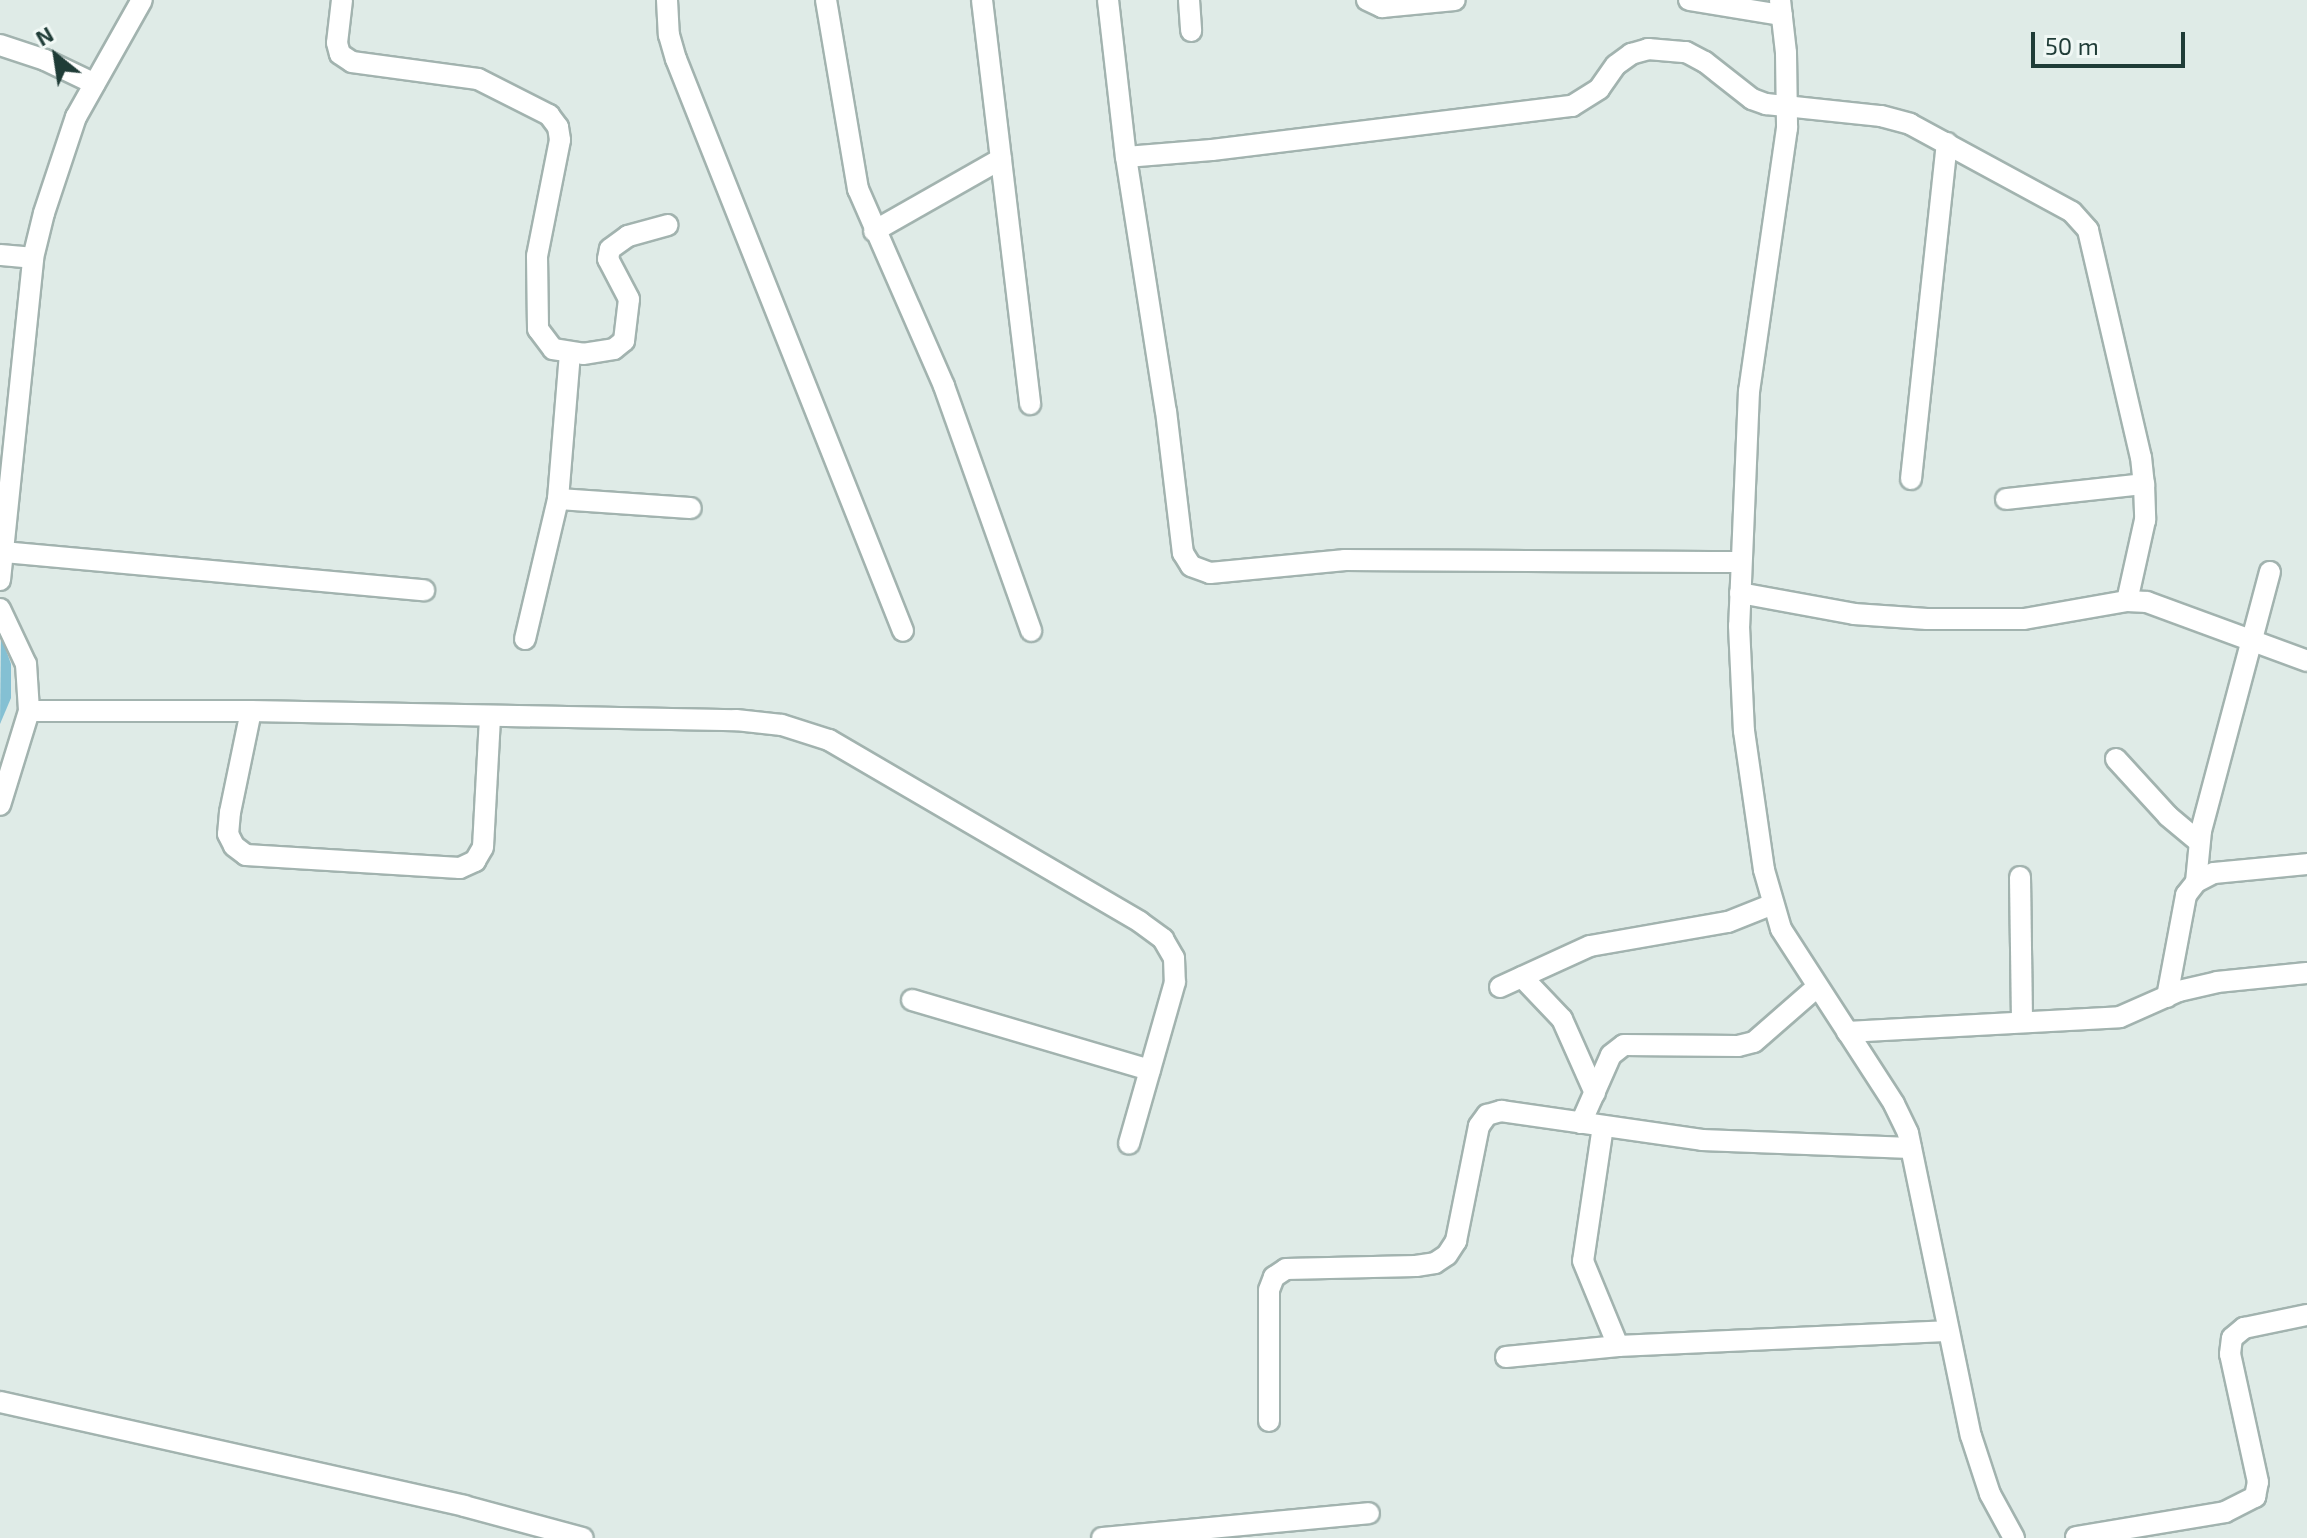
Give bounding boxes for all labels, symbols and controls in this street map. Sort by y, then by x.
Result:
north arrow [16,16,96,96]
scale bar [2035,16,2189,66]
text: N [31,20,57,50]
text: 50 m [2045,31,2099,60]

